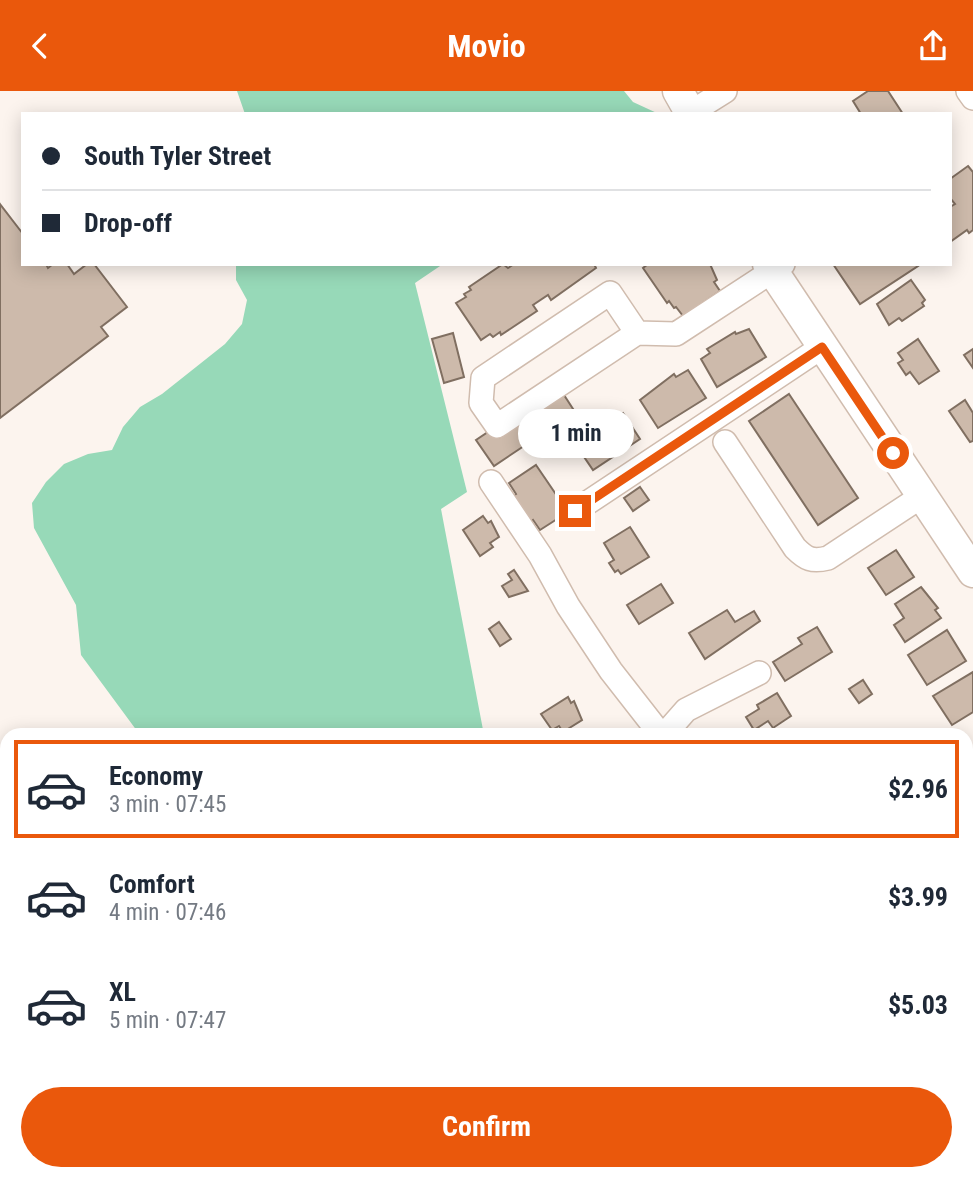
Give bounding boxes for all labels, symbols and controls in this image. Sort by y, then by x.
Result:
icon: back [21,27,59,65]
text: Movio [447,27,526,65]
icon: share [914,27,952,65]
text: South Tyler Street [84,141,271,171]
text: Drop-off [84,208,172,238]
callout: 1 min [517,409,633,459]
text: 1 min [550,420,602,447]
route start [877,437,909,469]
route end [559,495,591,527]
icon: car [25,758,88,821]
text: Economy [109,761,203,791]
text: $2.96 [888,774,948,804]
text: 3 min · 07:45 [109,791,226,818]
icon: car [25,866,88,929]
text: Comfort [109,869,195,899]
text: $3.99 [888,882,948,912]
text: 4 min · 07:46 [109,899,226,926]
icon: car [25,974,88,1037]
text: XL [109,977,136,1007]
text: $5.03 [888,990,948,1020]
text: 5 min · 07:47 [109,1007,226,1034]
button: Confirm [21,1087,952,1167]

